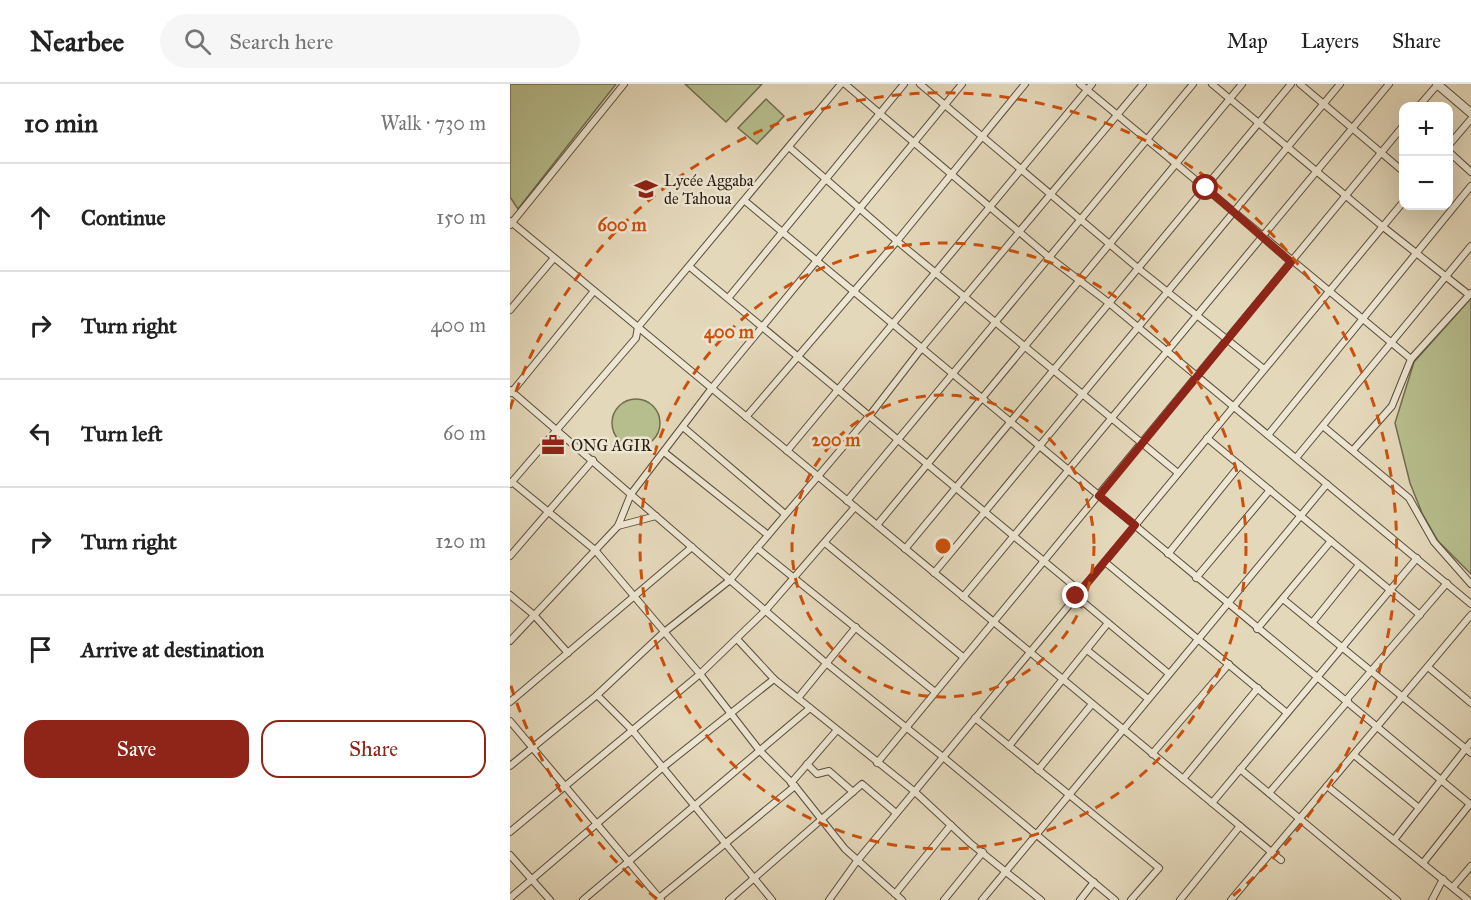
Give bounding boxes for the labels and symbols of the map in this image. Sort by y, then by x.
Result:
place label: Lycée Aggaba de Tahoua [664,171,754,208]
route start [1192,174,1218,200]
school or university icon: Lycée Aggaba de Tahoua [633,176,659,202]
text: 600 m [597,214,647,236]
text: 400 m [704,321,755,344]
text: 200 m [812,429,861,451]
office icon: ONG AGIR [540,432,566,458]
place label: ONG AGIR [571,436,652,455]
centre of rings [933,536,953,556]
route end [1062,582,1088,608]

